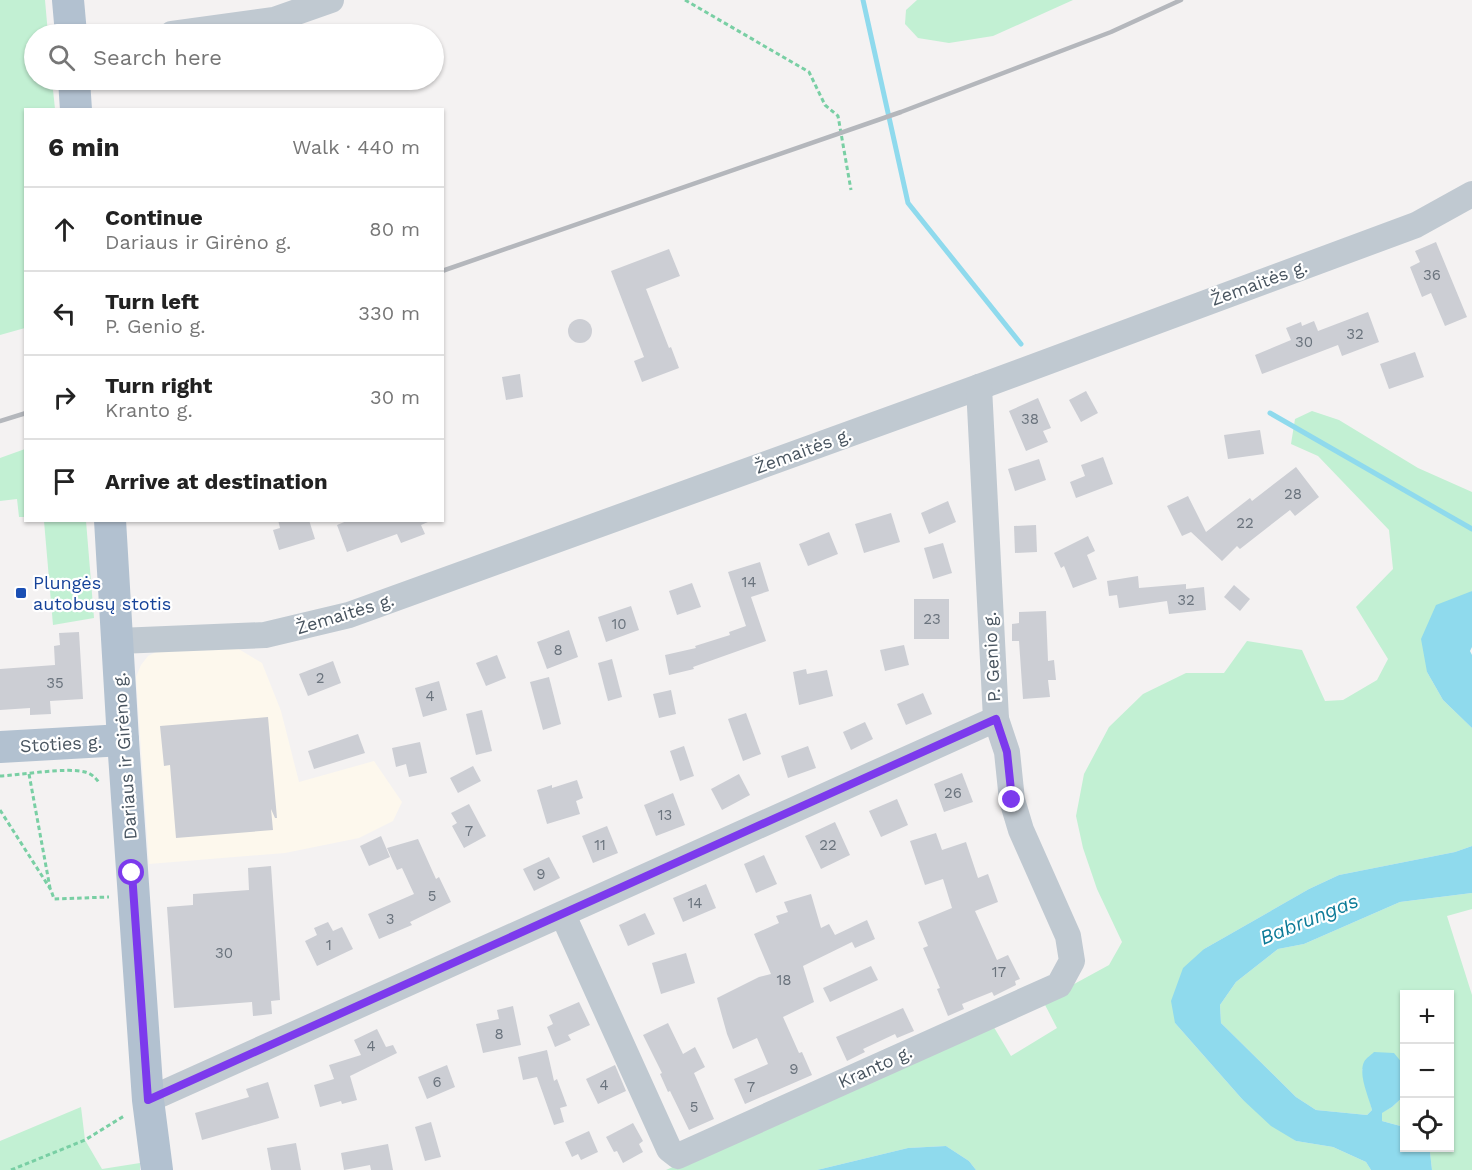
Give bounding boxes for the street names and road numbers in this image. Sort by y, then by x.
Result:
street label: Žemaitės g. [1208,255,1310,310]
street label: Žemaitės g. [752,423,854,478]
street label: Žemaitės g. [293,589,396,638]
street label: P. Genio g. [979,611,1004,703]
street label: Dariaus ir Girėno g. [108,672,141,840]
street label: Stoties g. [19,731,103,756]
street label: Kranto g. [834,1041,915,1092]

